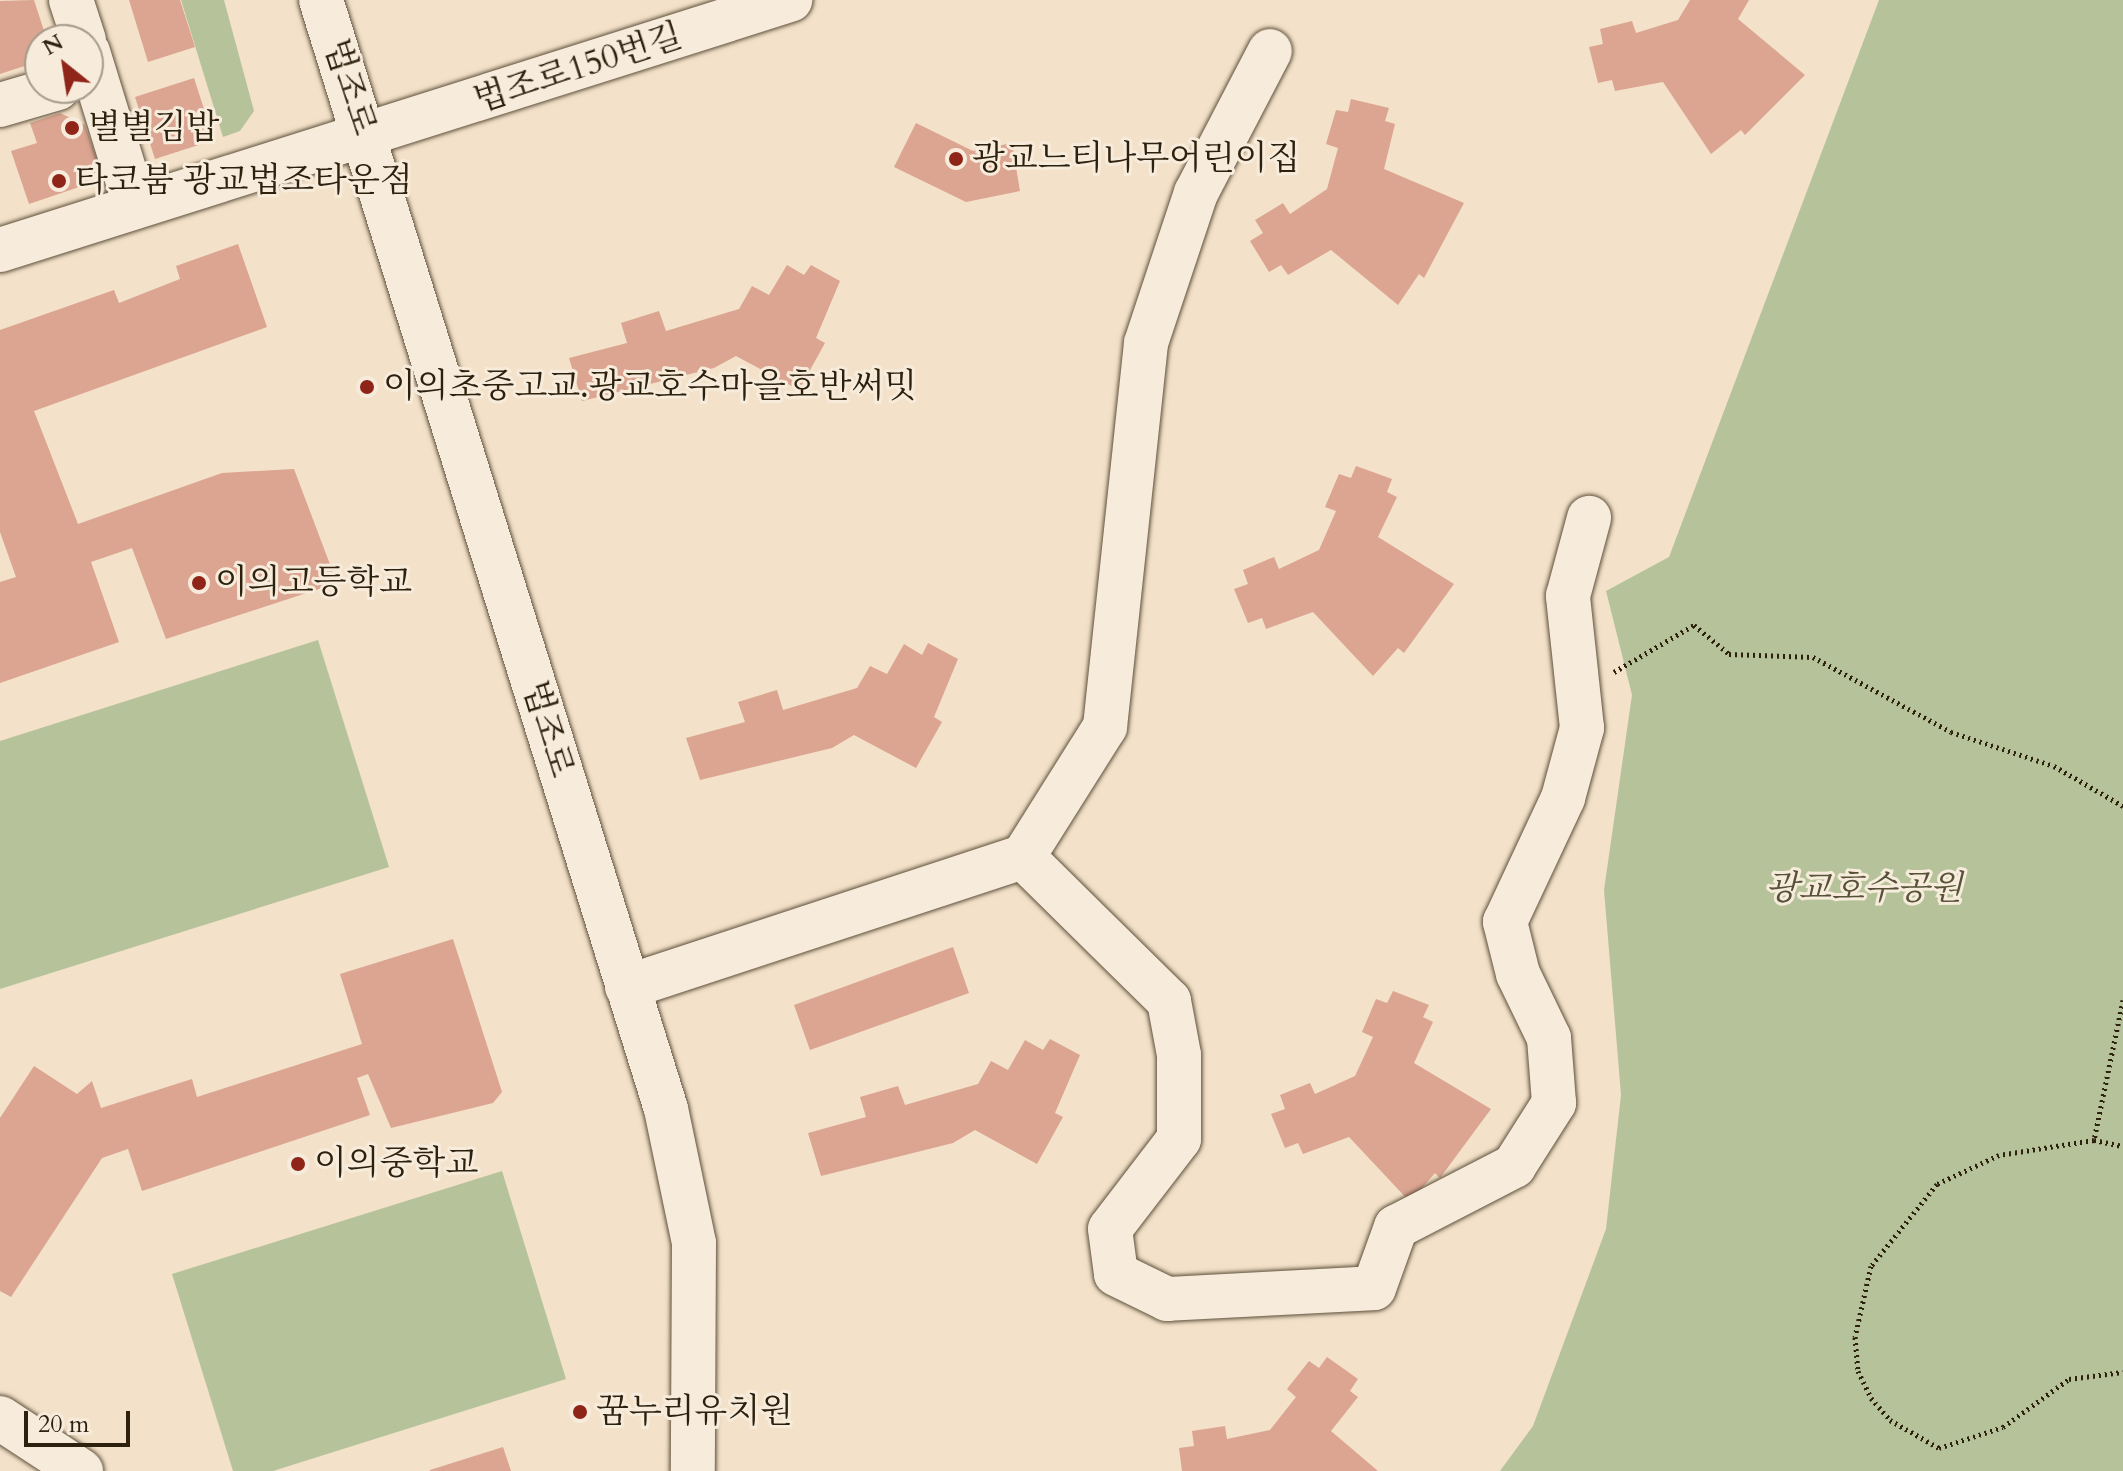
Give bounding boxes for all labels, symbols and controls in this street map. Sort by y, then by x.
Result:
street label: 법조로150번길 [469,15,687,121]
north arrow [24,24,104,104]
text: N [37,27,69,63]
street label: 법조로 [315,34,385,140]
place label: 별별김밥 [88,108,219,148]
marker: 별별김밥 [63,119,81,137]
place label: 광교느티나무어린이집 [972,139,1300,179]
marker: 광교느티나무어린이집 [947,150,965,168]
place label: 타코붐 광교법조타운점 [75,161,413,201]
marker: 타코붐 광교법조타운점 [50,172,68,190]
place label: 이의초중고교.광교호수마을호반써밋 [383,367,917,407]
marker: 이의초중고교.광교호수마을호반써밋 [358,378,376,396]
place label: 이의고등학교 [215,563,412,603]
marker: 이의고등학교 [190,574,208,592]
street label: 법조로 [514,676,582,782]
park label: 광교호수공원 [1765,869,1963,909]
place label: 이의중학교 [314,1144,478,1184]
marker: 이의중학교 [289,1155,307,1173]
place label: 꿈누리유치원 [596,1392,793,1432]
scale bar [28,1395,134,1445]
marker: 꿈누리유치원 [571,1403,589,1421]
text: 20 m [38,1408,89,1441]

